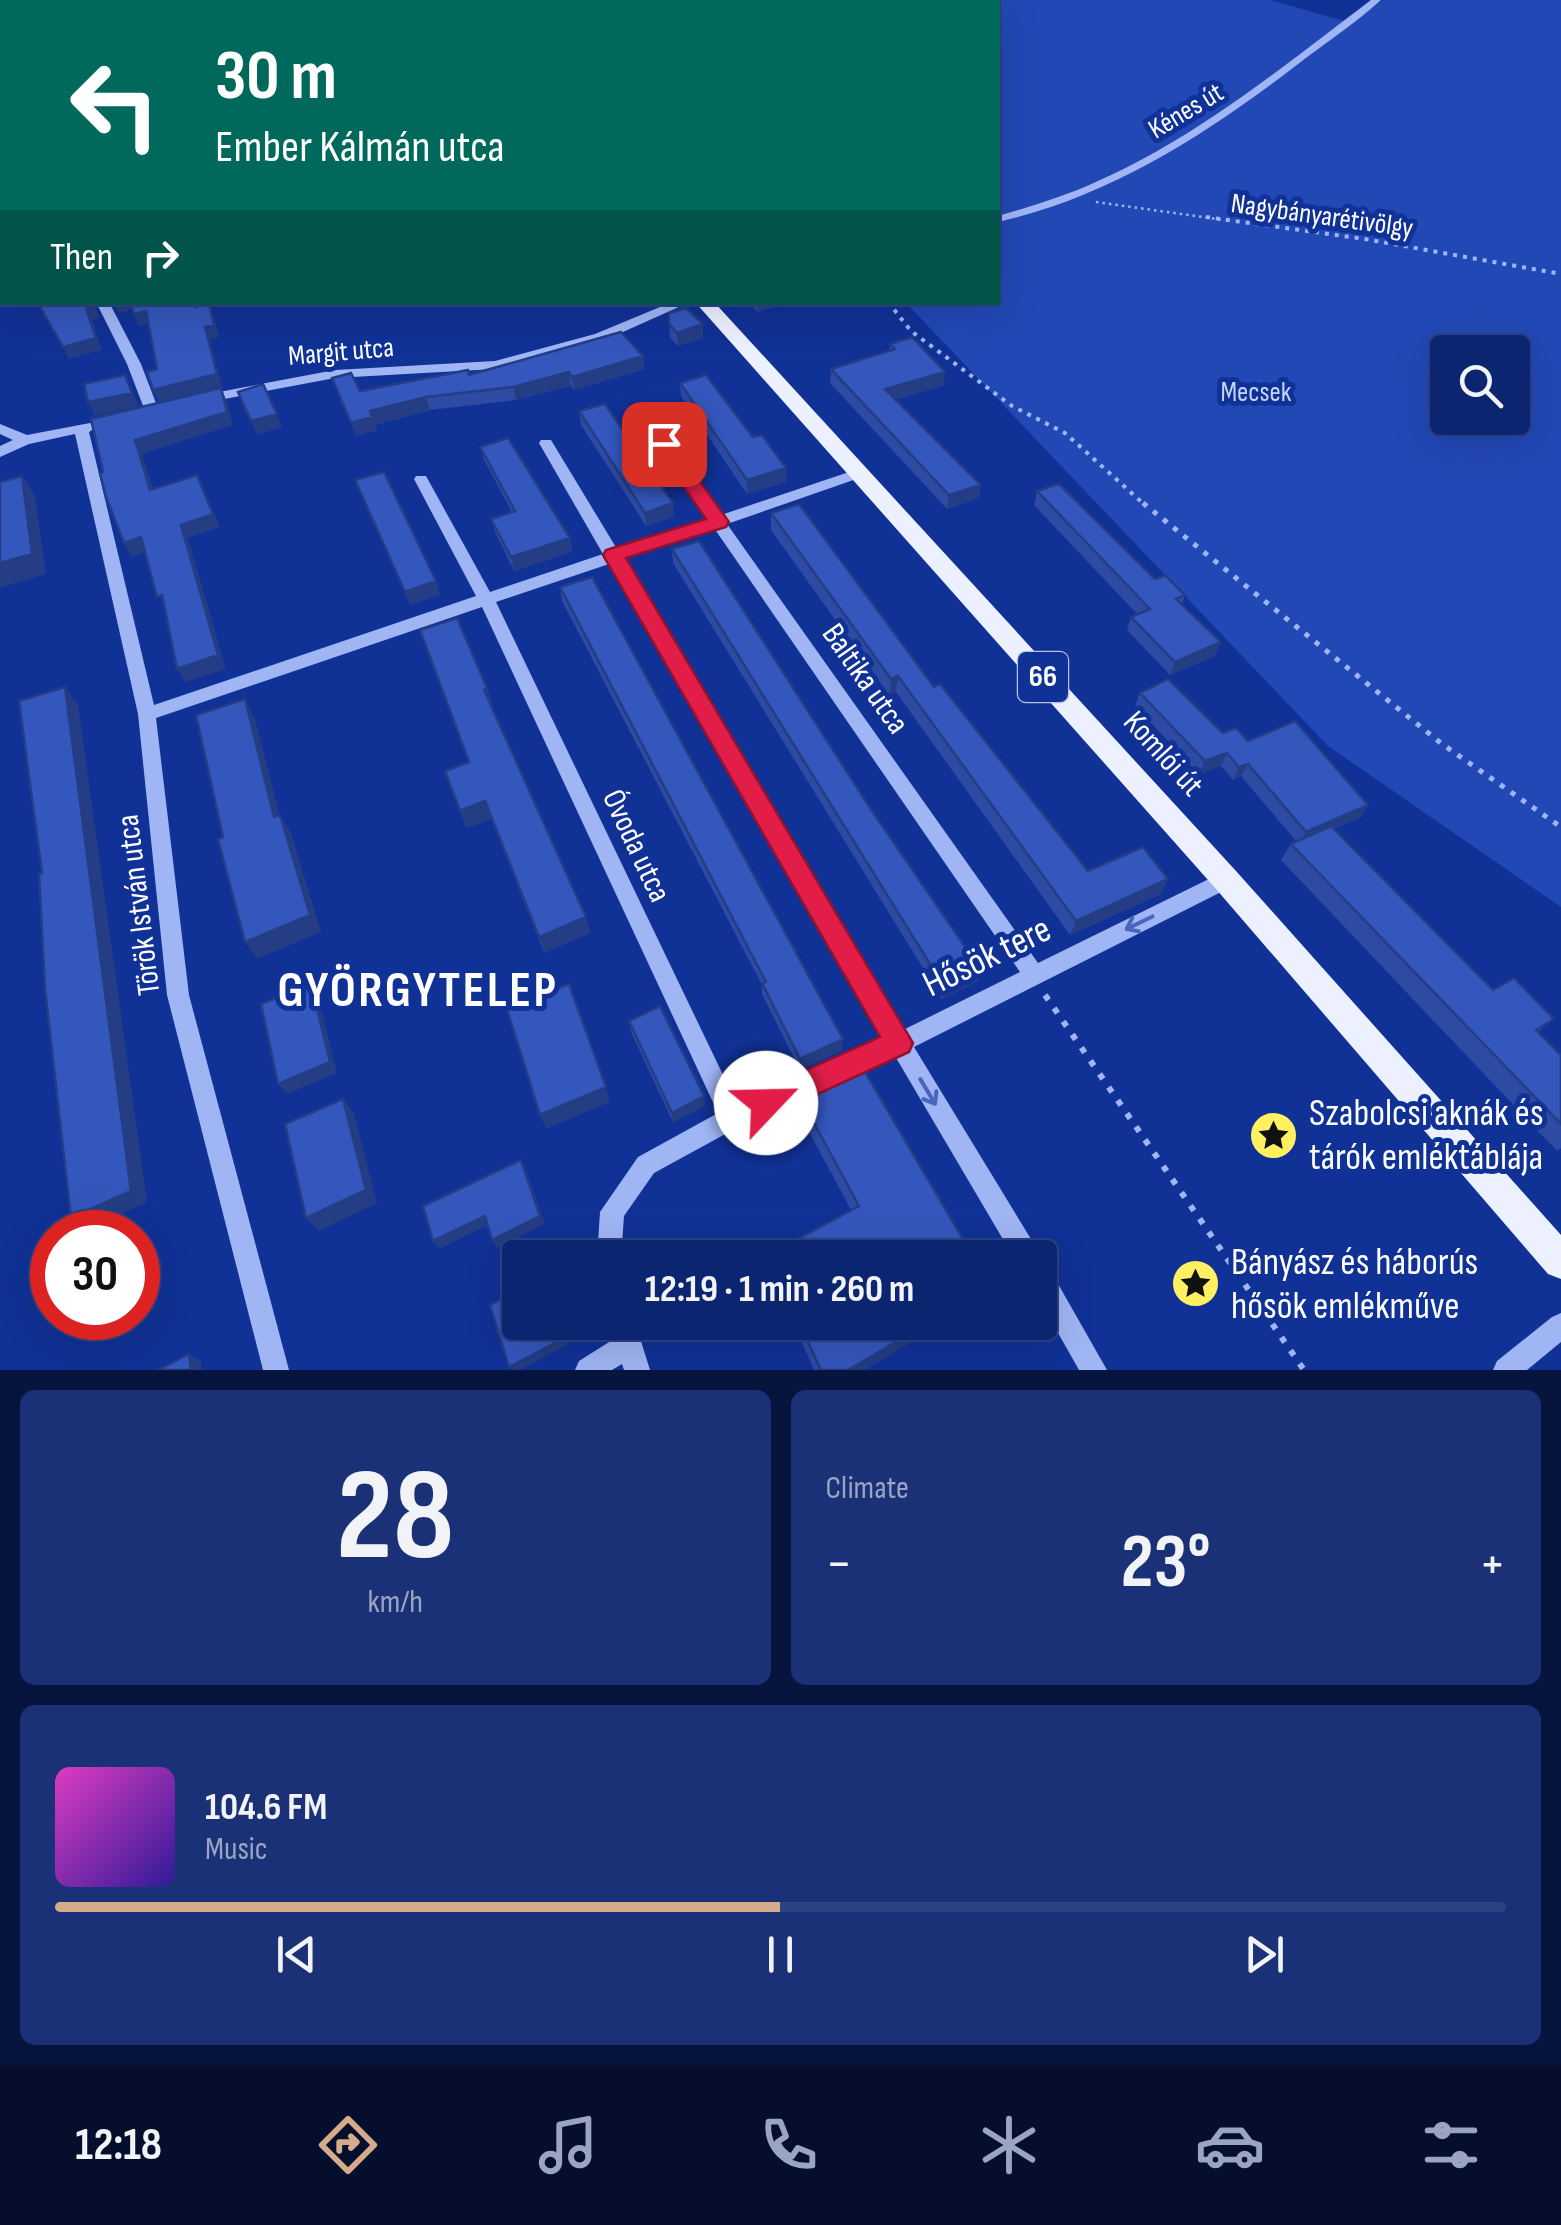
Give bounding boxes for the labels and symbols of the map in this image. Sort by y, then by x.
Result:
street label: Kénes út [1143,76,1229,146]
street label: Nagybányarétivölgy [1229,187,1415,245]
street label: Margit utca [287,331,395,373]
park label: Mecsek [1220,376,1292,409]
pin [622,402,707,487]
street label: Baltika utca [813,616,917,742]
road number: 66 [1018,652,1068,702]
street label: Komlói út [1115,703,1211,805]
street label: Óvoda utca [593,784,679,908]
street label: Török István utca [109,812,169,998]
street label: Hősök tere [916,907,1058,1007]
one-way arrow [1125,915,1155,934]
district label: GYÖRGYTELEP [277,961,559,1021]
position arrow [714,1051,818,1155]
one-way arrow [918,1077,938,1106]
place label: Szabolcsi aknák és tárók emléktáblája [1309,1091,1544,1180]
place icon: Szabolcsi aknák és tárók emléktáblája [1248,1109,1300,1161]
speed limit sign: 30 [30,1210,160,1340]
place label: Bányász és háborús hősök emlékműve [1231,1240,1478,1329]
place icon: Bányász és háborús hősök emlékműve [1170,1258,1222,1310]

